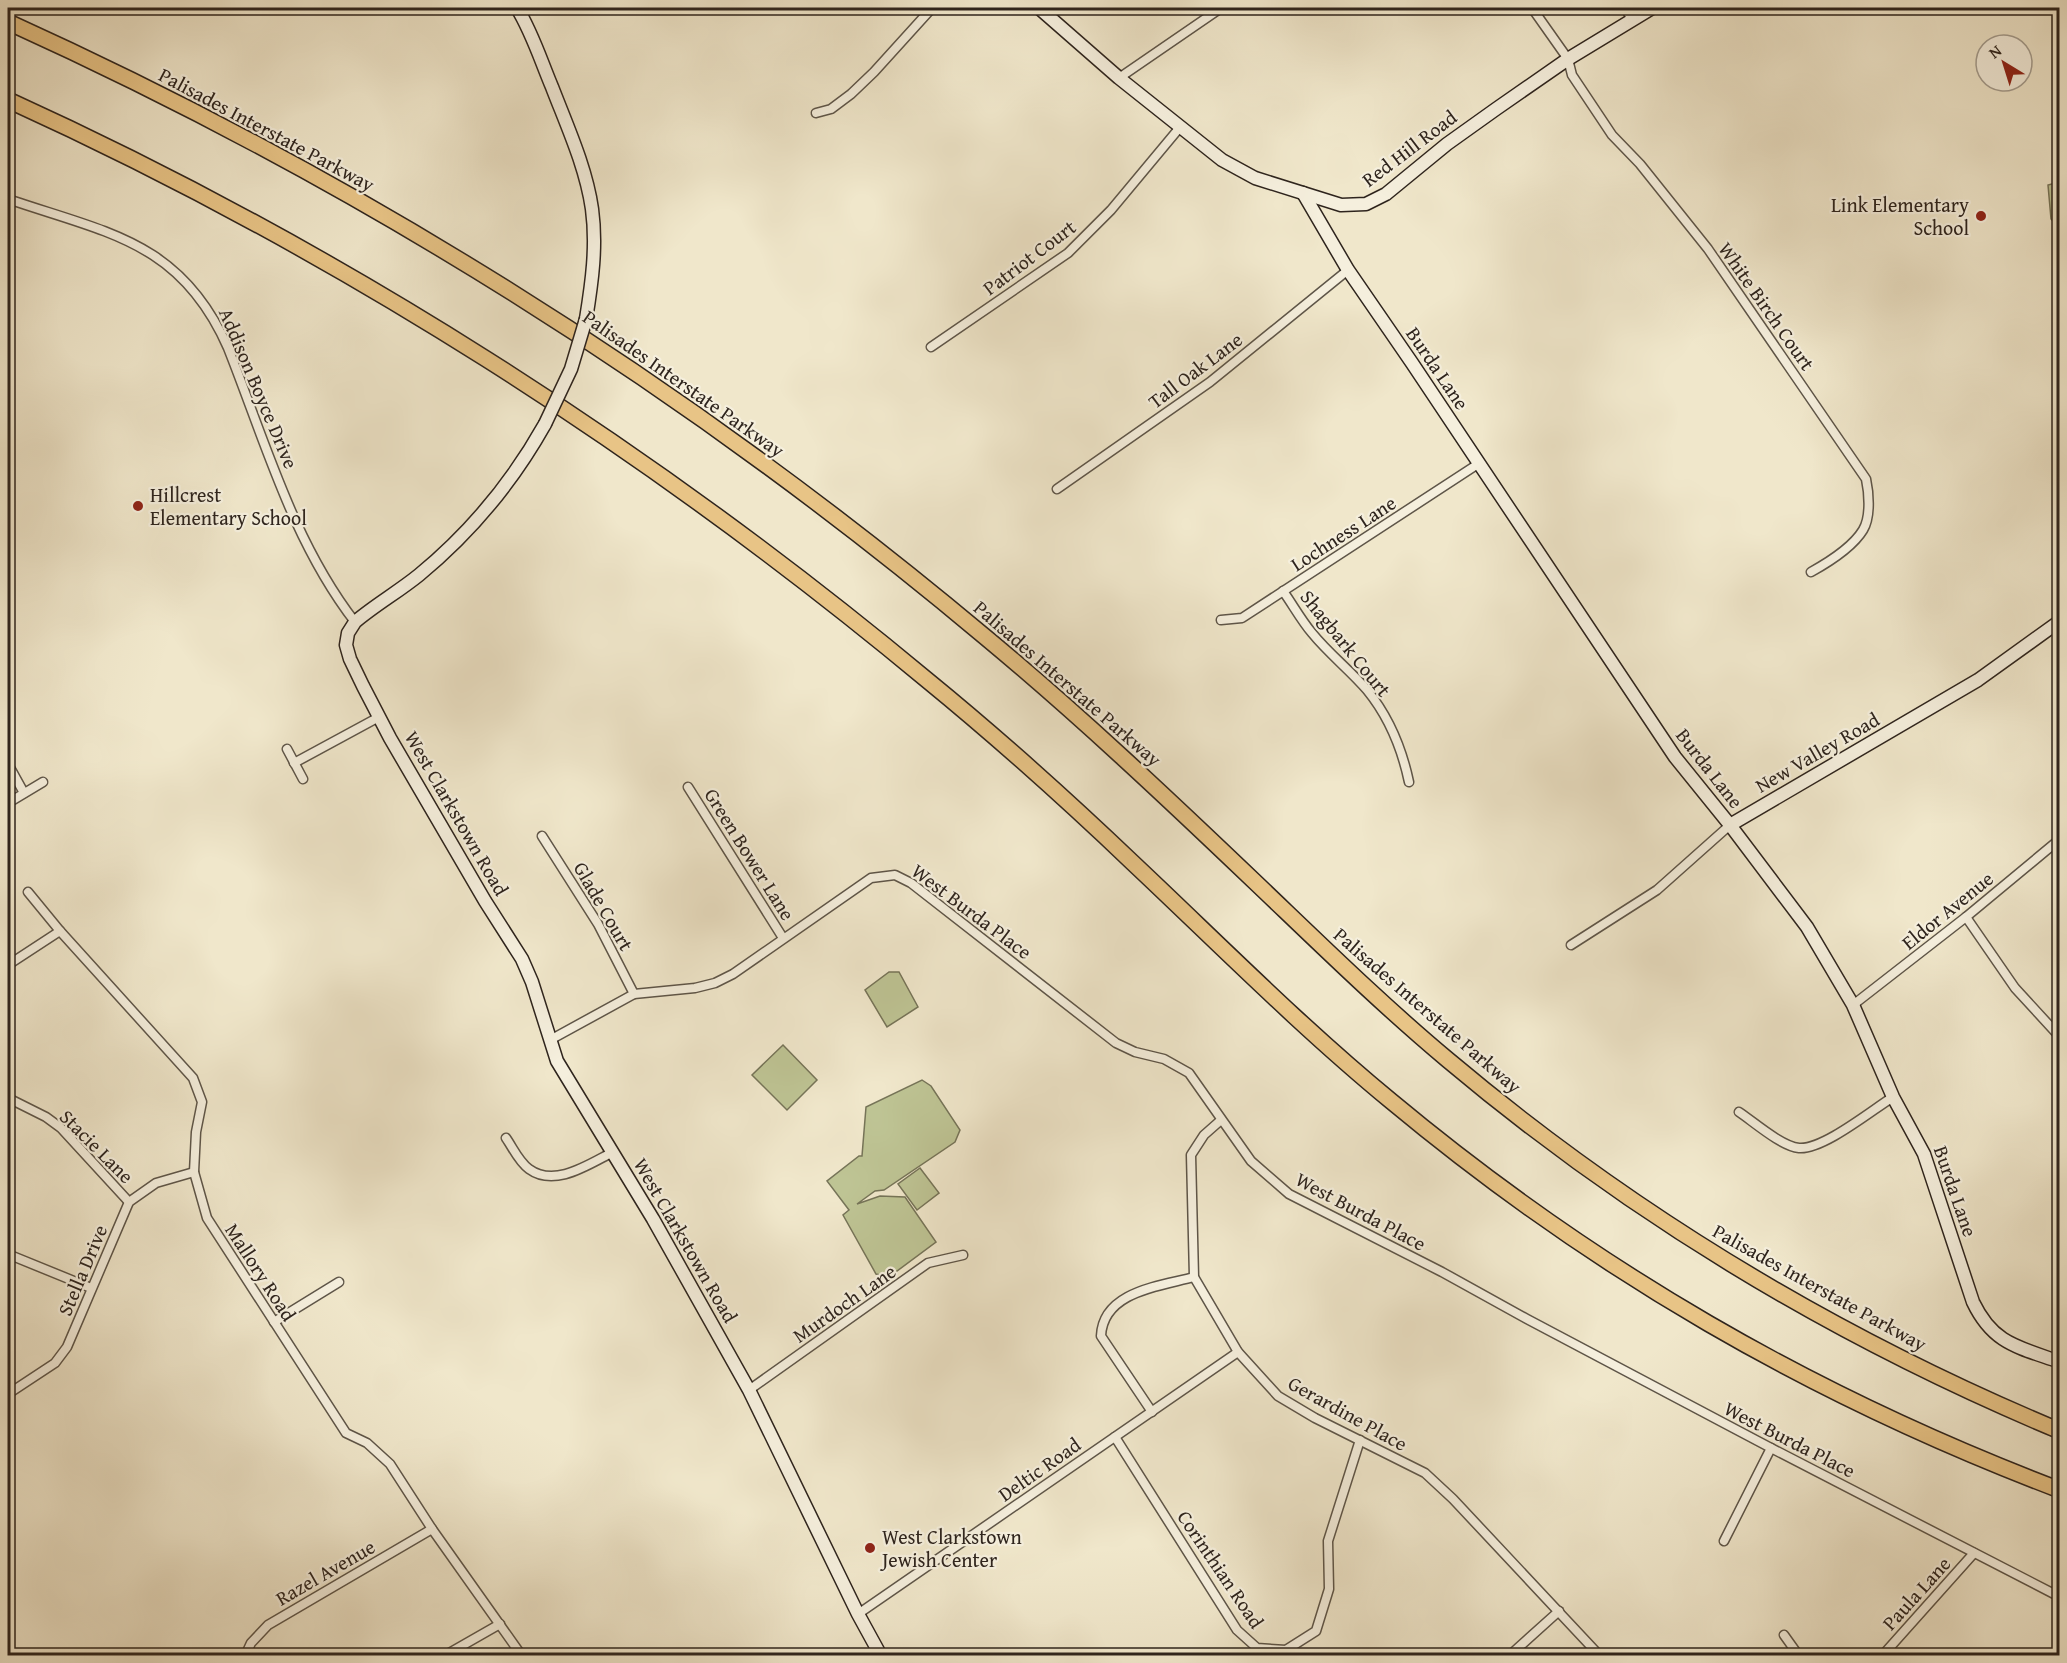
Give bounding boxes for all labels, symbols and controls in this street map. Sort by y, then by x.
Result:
north arrow [1974,33,2034,93]
text: N [1983,38,2007,64]
street label: Palisades Interstate Parkway [154,60,380,198]
street label: Red Hill Road [1355,102,1463,193]
place label: Link Elementary School [1831,190,1969,242]
marker: Link Elementary School [1974,209,1988,223]
street label: Patriot Court [976,212,1082,302]
street label: White Birch Court [1712,236,1822,376]
street label: Palisades Interstate Parkway [577,302,791,464]
street label: Addison Boyce Drive [212,303,306,473]
street label: Burda Lane [1400,321,1476,415]
street label: Tall Oak Lane [1142,325,1248,415]
place label: Hillcrest Elementary School [150,480,307,532]
street label: Lochness Lane [1285,488,1401,578]
marker: Hillcrest Elementary School [131,499,145,513]
street label: Shagbark Court [1294,583,1398,703]
street label: Palisades Interstate Parkway [968,593,1168,773]
street label: New Valley Road [1749,704,1885,799]
street label: Burda Lane [1669,722,1751,814]
street label: West Clarkstown Road [398,725,516,901]
street label: Green Bower Lane [698,782,802,926]
street label: Glade Court [567,856,641,956]
street label: West Burda Place [906,856,1038,966]
street label: Eldor Avenue [1895,864,1999,956]
street label: Palisades Interstate Parkway [1328,920,1528,1100]
street label: Stacie Lane [53,1102,141,1190]
street label: Burda Lane [1927,1142,1985,1240]
street label: West Clarkstown Road [627,1152,745,1328]
street label: West Burda Place [1291,1164,1431,1258]
street label: Palisades Interstate Parkway [1708,1216,1932,1358]
street label: Mallory Road [218,1217,304,1327]
street label: Stella Drive [50,1220,114,1320]
street label: Murdoch Lane [786,1257,902,1349]
street label: Gerardine Place [1283,1368,1413,1458]
street label: West Burda Place [1719,1393,1861,1485]
street label: Deltic Road [992,1430,1086,1508]
street label: Corinthian Road [1171,1504,1272,1634]
place label: West Clarkstown Jewish Center [879,1522,1022,1574]
street label: Razel Avenue [270,1532,380,1612]
marker: West Clarkstown Jewish Center [863,1541,877,1555]
street label: Paula Lane [1875,1550,1957,1636]

